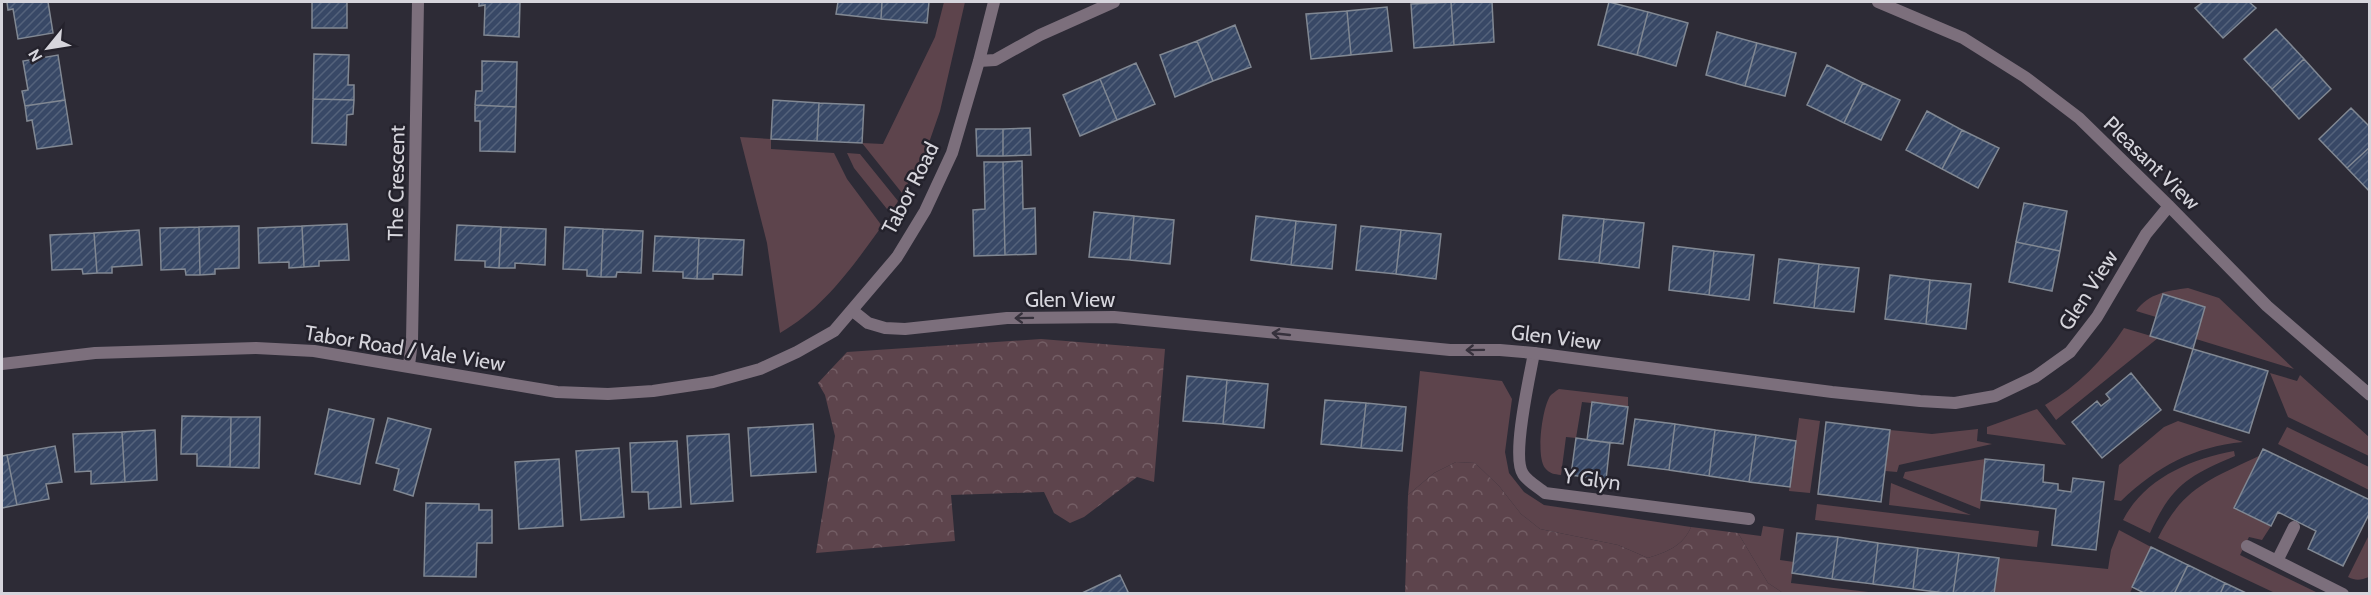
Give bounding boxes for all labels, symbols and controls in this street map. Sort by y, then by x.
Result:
north arrow [18,18,78,78]
text: N [24,46,46,65]
street label: Pleasant View [2099,111,2205,215]
street label: The Crescent [382,125,410,241]
street label: Tabor Road [876,138,944,238]
street label: Glen View [2053,245,2123,335]
street label: Glen View [1025,287,1115,312]
one-way arrow [1015,312,1035,324]
street label: Glen View [1510,319,1602,355]
street label: Tabor Road / Vale View [303,320,507,376]
one-way arrow [1272,328,1292,339]
one-way arrow [1466,344,1486,356]
street label: Y Glyn [1561,462,1622,495]

